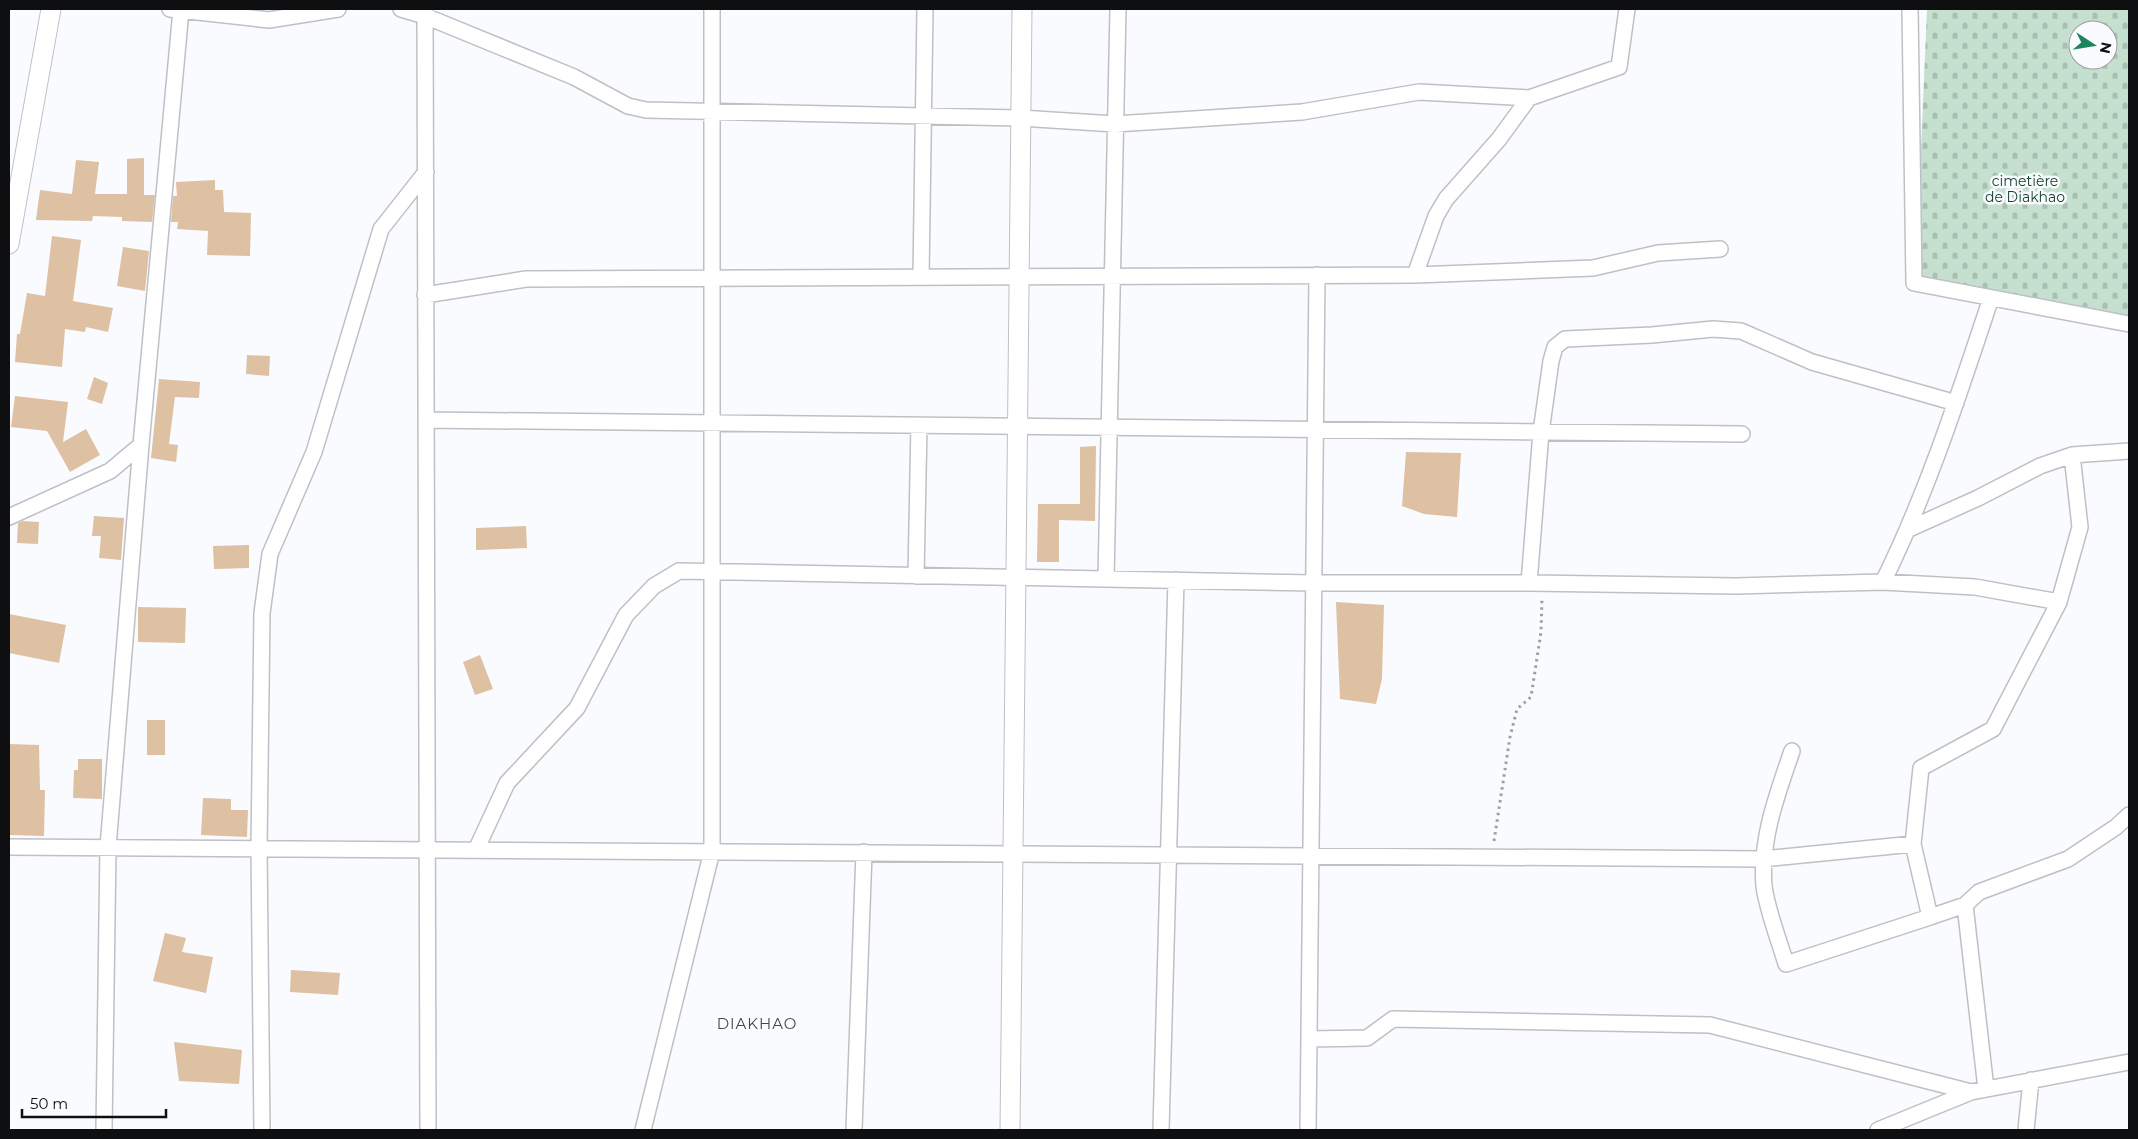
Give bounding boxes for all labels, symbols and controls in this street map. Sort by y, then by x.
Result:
north arrow [2068,20,2118,70]
text: N [2096,40,2116,55]
park label: cimetière de Diakhao [1985,172,2065,206]
district label: DIAKHAO [717,1014,797,1033]
scale bar [22,1086,166,1118]
text: 50 m [30,1094,68,1113]

